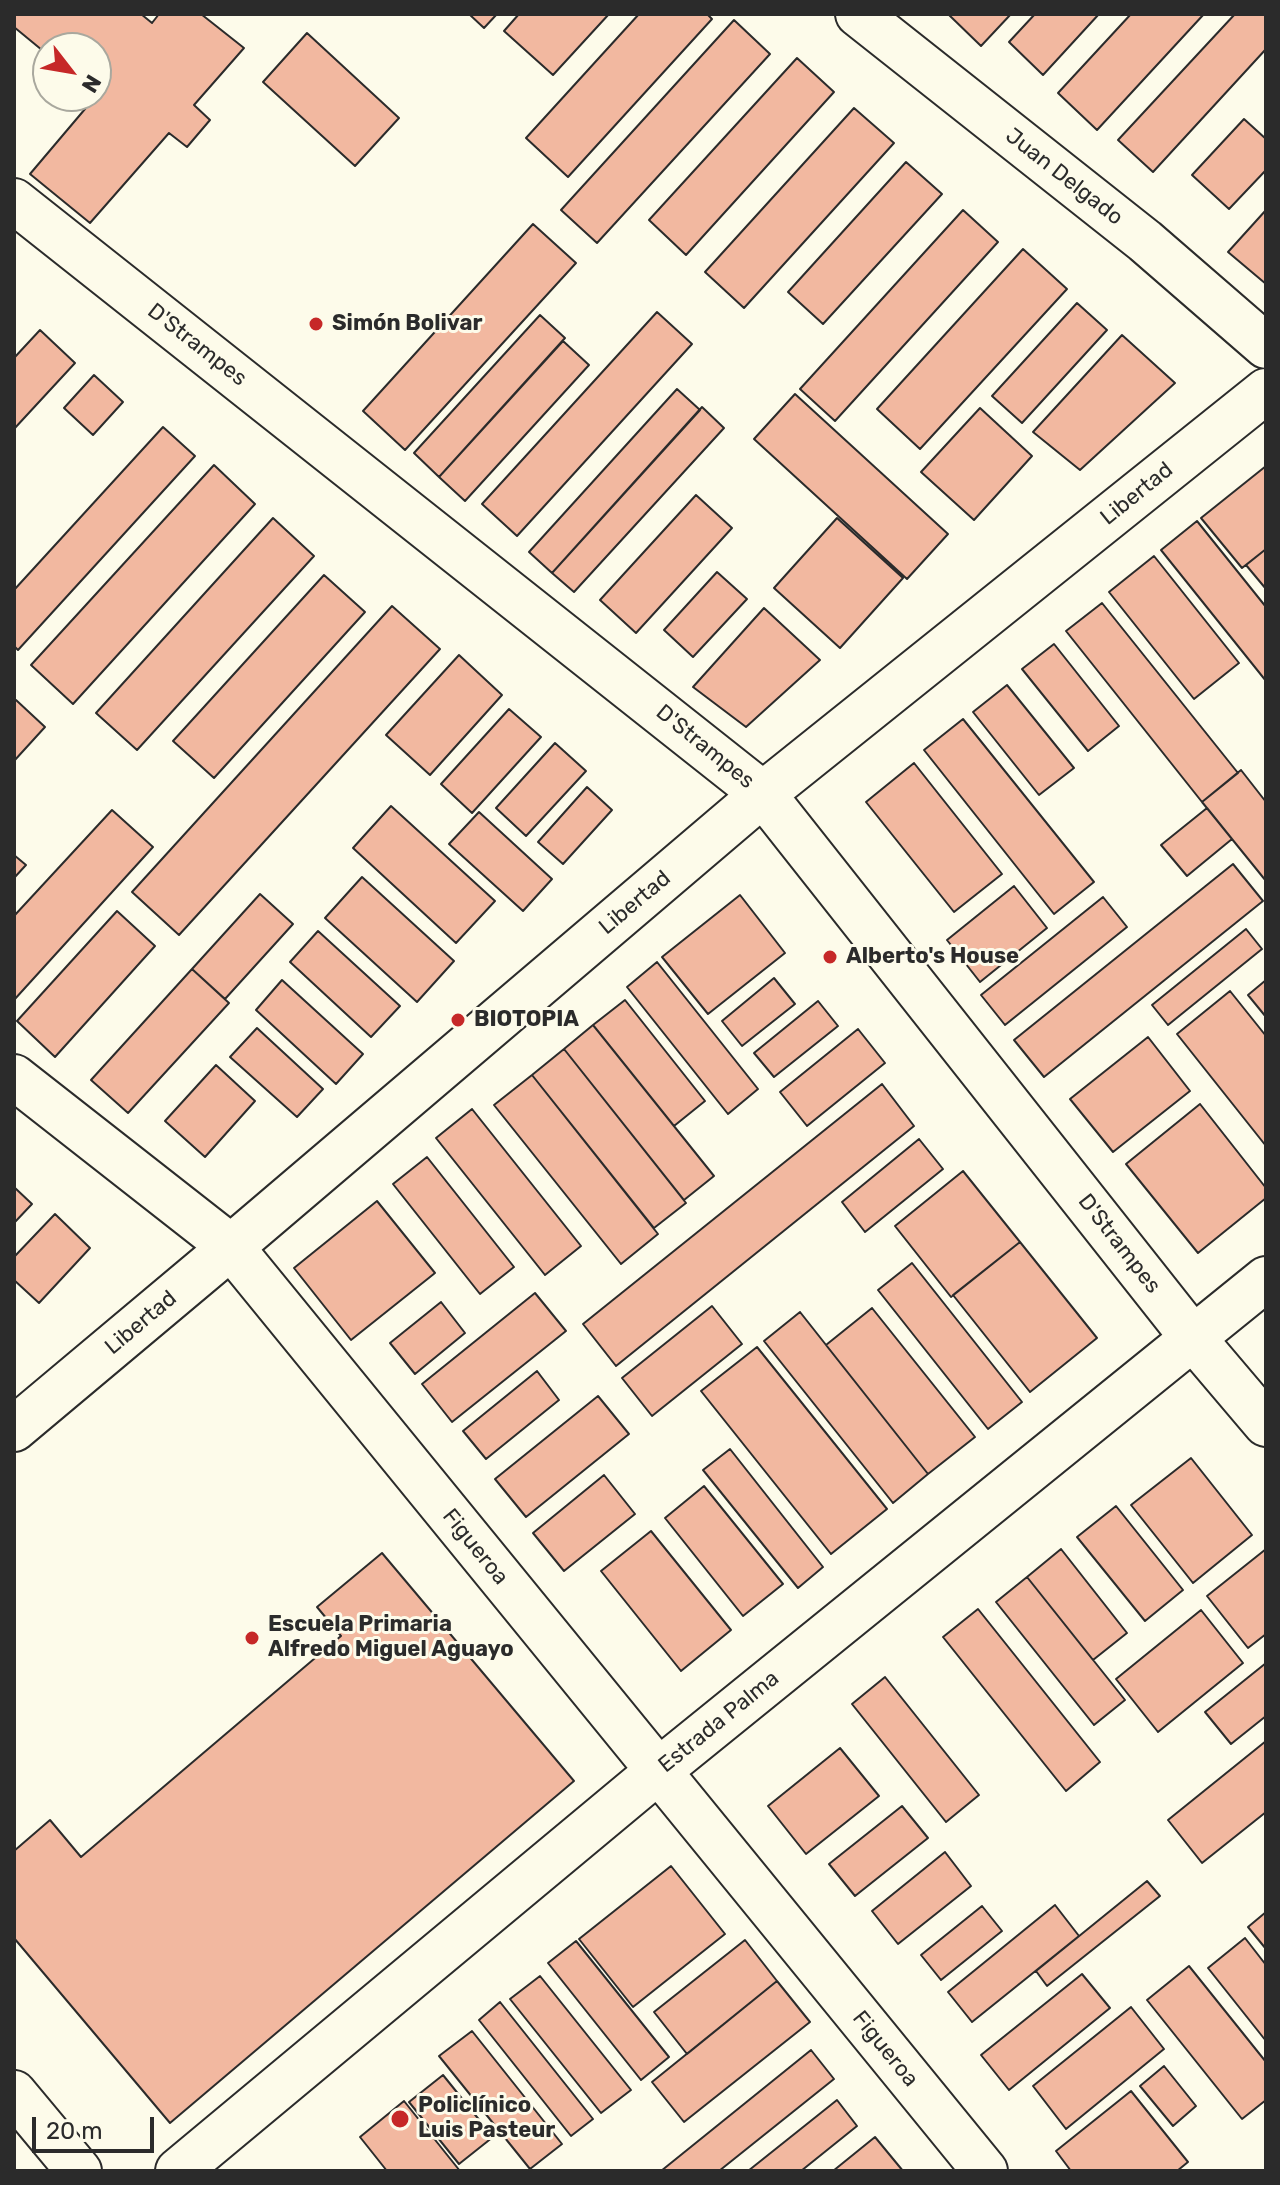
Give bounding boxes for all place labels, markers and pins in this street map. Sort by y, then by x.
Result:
place label: Simón Bolivar [332,311,482,337]
marker: Simón Bolivar [307,315,325,333]
place label: Alberto's House [846,944,1019,970]
marker: Alberto's House [821,948,839,966]
place label: BIOTOPIA [474,1007,579,1033]
marker: BIOTOPIA [449,1011,467,1029]
place label: Escuela Primaria Alfredo Miguel Aguayo [268,1612,514,1664]
marker: Escuela Primaria Alfredo Miguel Aguayo [243,1629,261,1647]
place label: Policlínico Luis Pasteur [418,2093,555,2144]
marker: Policlínico Luis Pasteur [389,2108,411,2130]

